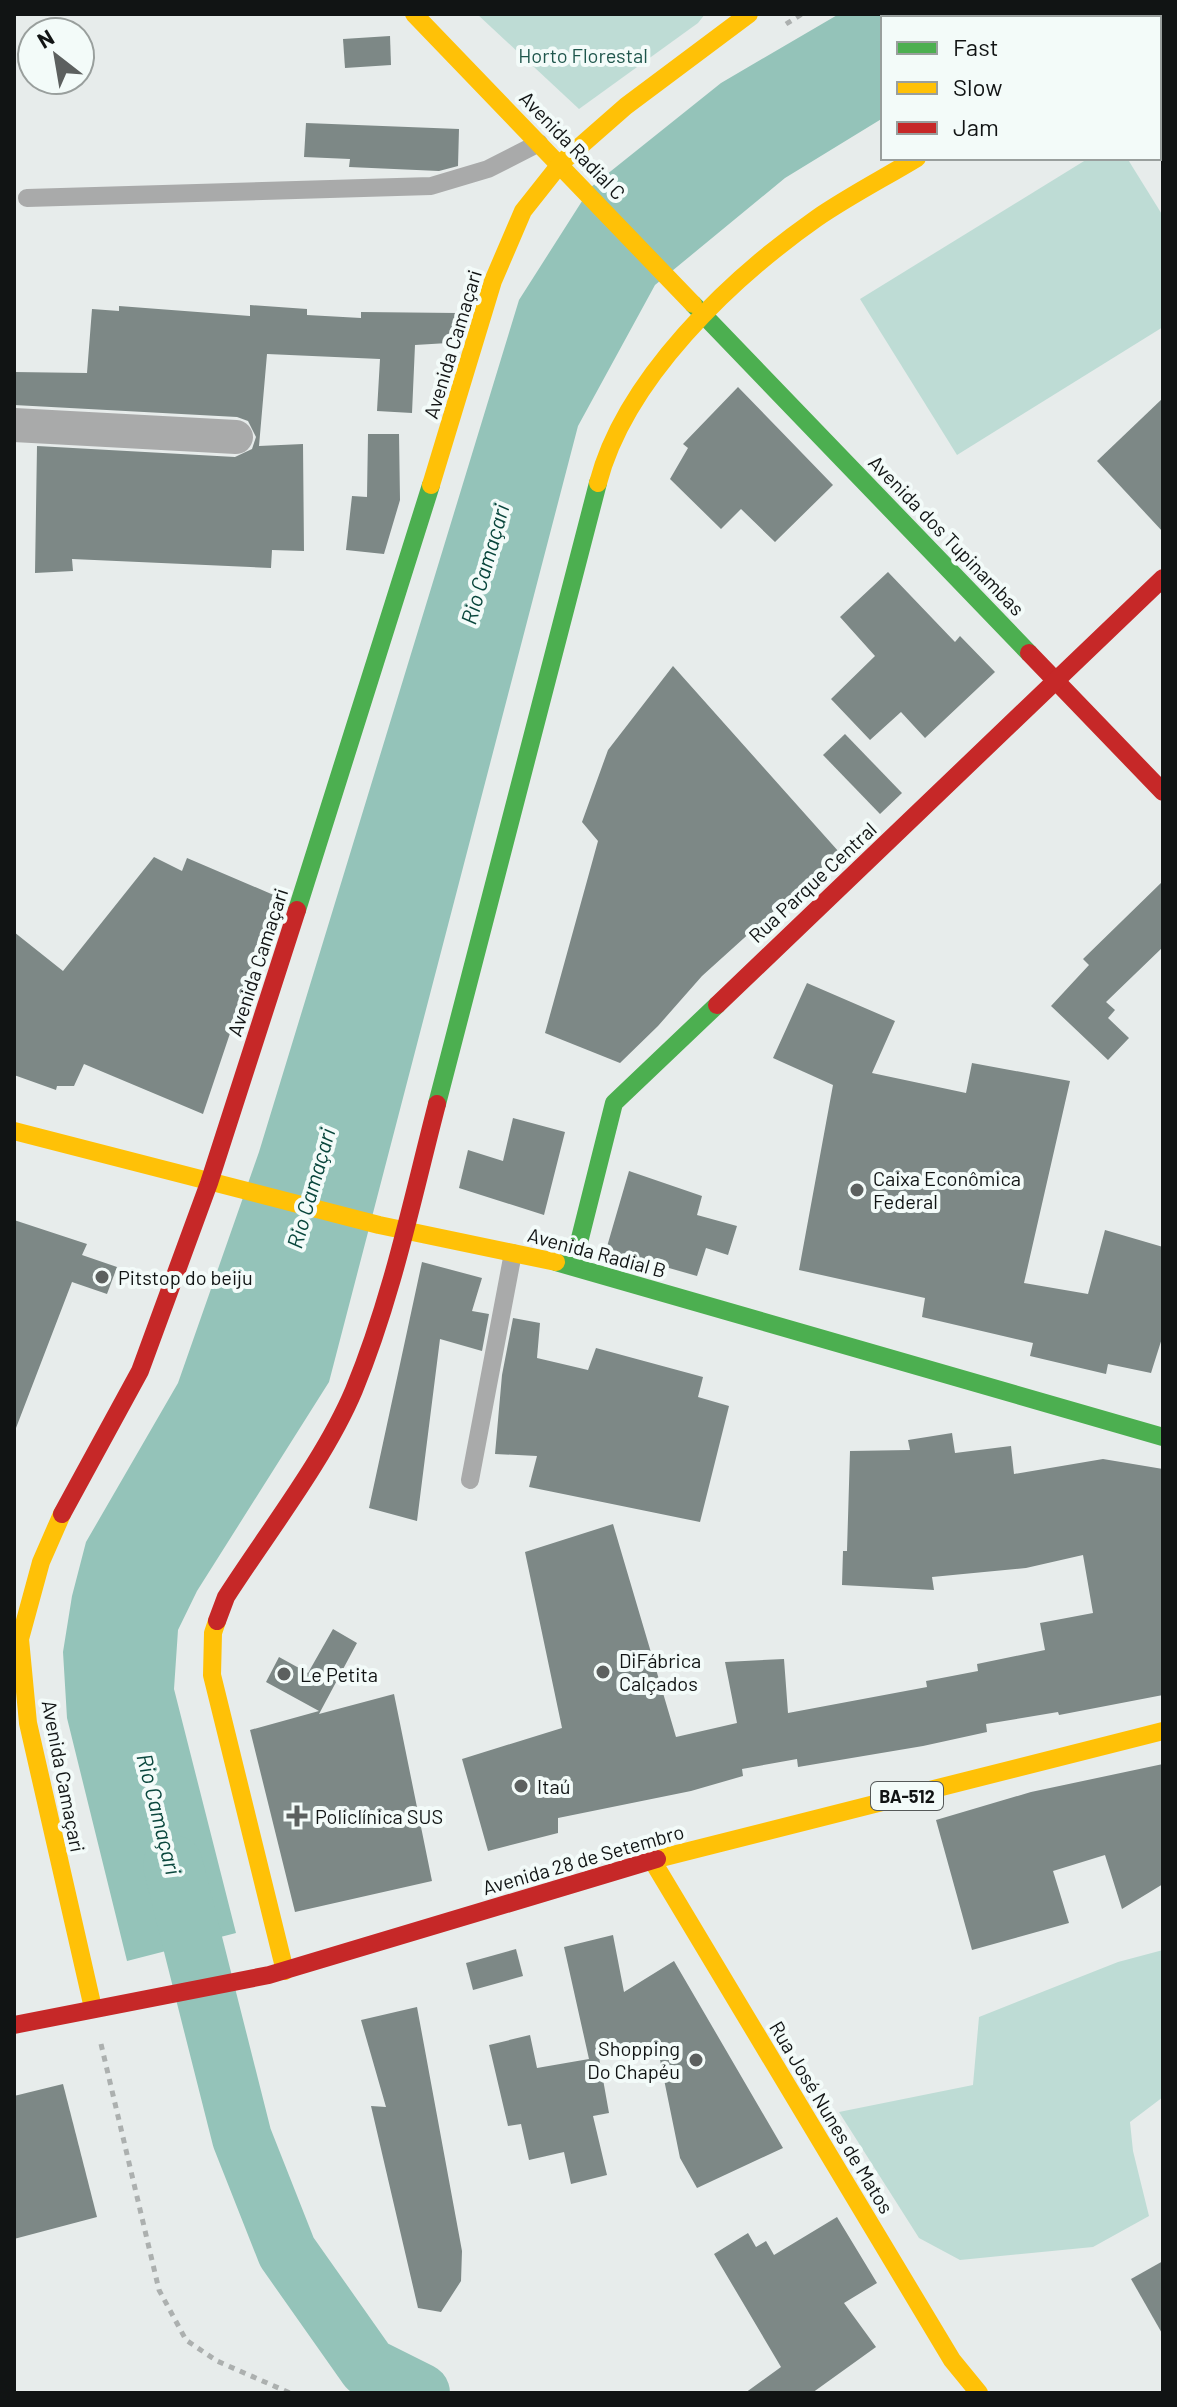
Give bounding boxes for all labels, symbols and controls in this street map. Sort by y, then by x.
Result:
north arrow [16,16,96,96]
legend [881,16,1161,160]
text: N [32,23,58,53]
text: Fast [953,32,998,61]
park label: Horto Florestal [518,43,648,67]
text: Slow [953,72,1002,101]
street label: Avenida Radial C [515,86,631,204]
text: Jam [953,112,999,141]
street label: Avenida Camaçari [418,267,486,421]
street label: Avenida dos Tupinambas [864,450,1030,620]
water label: Rio Camaçari [454,500,514,627]
street label: Rua Parque Central [743,817,881,947]
street label: Avenida Camaçari [222,885,292,1039]
water label: Rio Camaçari [280,1124,340,1251]
place label: Caixa Econômica Federal [873,1166,1021,1213]
marker: Caixa Econômica Federal [848,1181,866,1199]
street label: Avenida Radial B [525,1222,669,1282]
place label: Pitstop do beiju [118,1265,253,1289]
marker: Pitstop do beiju [93,1268,111,1286]
place label: DiFábrica Calçados [619,1648,701,1695]
place label: Le Petita [300,1662,378,1686]
marker: DiFábrica Calçados [594,1663,612,1681]
marker: Le Petita [275,1665,293,1683]
street label: Avenida Camaçari [37,1698,91,1854]
water label: Rio Camaçari [132,1751,188,1878]
place label: Itaú [537,1774,570,1798]
marker: Itaú [512,1777,530,1795]
road number: BA-512 [871,1782,943,1810]
place label: Policlínica SUS [315,1804,443,1828]
marker: Policlínica SUS [286,1805,308,1827]
street label: Avenida 28 de Setembro [479,1819,687,1899]
street label: Rua José Nunes de Matos [765,2016,899,2218]
place label: Shopping Do Chapéu [587,2036,680,2083]
marker: Shopping Do Chapéu [687,2051,705,2069]

